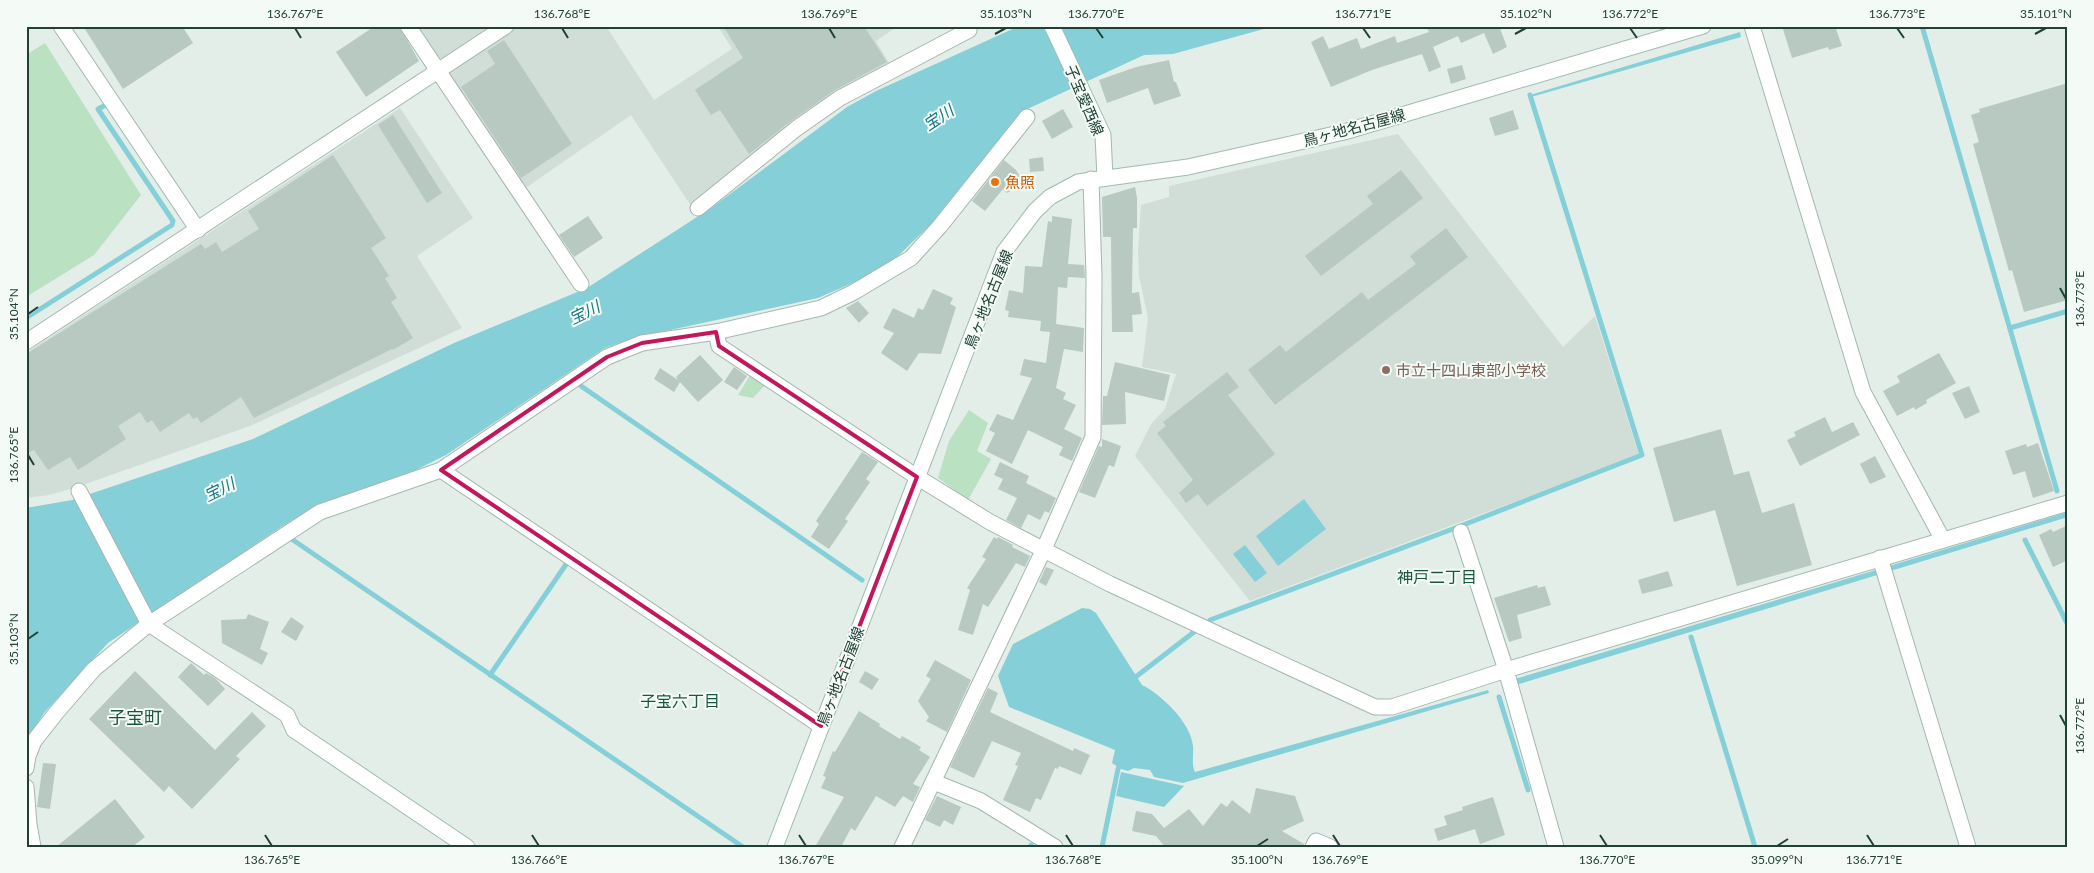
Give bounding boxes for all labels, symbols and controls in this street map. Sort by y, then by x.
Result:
text: 136.767°E [267,6,323,21]
text: 136.768°E [534,6,590,21]
text: 136.769°E [801,6,857,21]
text: 35.103°N [980,6,1032,21]
text: 136.770°E [1068,6,1124,21]
text: 136.771°E [1335,6,1391,21]
text: 35.102°N [1500,6,1552,21]
text: 136.772°E [1602,6,1658,21]
text: 136.773°E [1869,6,1925,21]
text: 35.101°N [2020,6,2072,21]
street label: 子宝愛西線 [1062,62,1108,138]
water label: 宝川 [919,99,958,134]
street label: 鳥ヶ地名古屋線 [1301,105,1407,149]
place label: 魚照 [1005,173,1035,191]
marker: 魚照 [989,176,1001,188]
street label: 鳥ヶ地名古屋線 [960,247,1016,351]
text: 136.773°E [2072,271,2087,327]
text: 35.104°N [6,288,21,340]
water label: 宝川 [565,296,604,328]
place label: 市立十四山東部小学校 [1396,361,1546,379]
marker: 市立十四山東部小学校 [1380,364,1392,376]
text: 136.765°E [6,427,21,483]
water label: 宝川 [200,473,239,505]
district label: 神戸二丁目 [1397,567,1477,586]
text: 35.103°N [6,613,21,665]
street label: 鳥ヶ地名古屋線 [813,624,867,728]
district label: 子宝六丁目 [640,691,720,710]
text: 136.772°E [2072,698,2087,754]
district label: 子宝町 [108,706,162,728]
text: 136.765°E [244,852,300,867]
text: 136.766°E [511,852,567,867]
text: 136.767°E [778,852,834,867]
text: 136.768°E [1045,852,1101,867]
text: 35.100°N [1231,852,1283,867]
text: 136.769°E [1312,852,1368,867]
text: 136.770°E [1579,852,1635,867]
text: 35.099°N [1751,852,1803,867]
text: 136.771°E [1846,852,1902,867]

